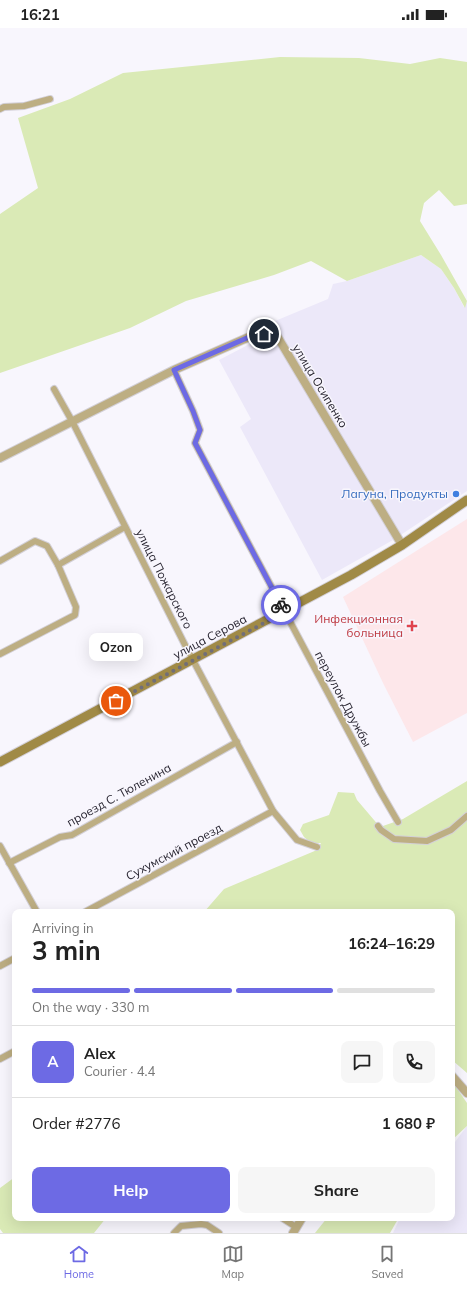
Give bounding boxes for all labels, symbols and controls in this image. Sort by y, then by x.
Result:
text: 16:21 [20,5,60,24]
pin [247,317,281,351]
icon: home [253,323,275,345]
street label: улица Осипенко [290,341,351,430]
place label: Лагуна, Продукты [341,486,448,501]
marker: Лагуна, Продукты [451,489,461,499]
street label: улица Пожарского [133,526,196,631]
courier [261,585,301,625]
icon: bike [270,594,292,616]
street label: улица Серова [170,611,249,662]
place label: Инфекционная больница [314,611,403,640]
marker: Инфекционная больница [406,620,418,632]
callout: Ozon [89,633,143,661]
text: Ozon [100,639,132,655]
street label: переулок Дружбы [312,648,375,749]
pin [99,684,133,718]
icon: bag [105,690,127,712]
street label: проезд С. Тюленина [64,760,174,830]
street label: Сухумский проезд [123,820,225,883]
text: Arriving in [32,920,94,936]
text: 3 min [32,934,101,967]
text: 16:24–16:29 [348,934,435,953]
text: On the way · 330 m [32,999,149,1015]
button: chat [341,1041,383,1083]
button: phone [393,1041,435,1083]
text: Alex [84,1044,116,1063]
text: A [47,1052,59,1071]
text: Courier · 4.4 [84,1063,155,1079]
text: Order #2776 [32,1114,120,1133]
text: 1 680 ₽ [382,1114,435,1133]
button: Help [32,1167,230,1213]
button: Share [238,1167,435,1213]
tab: Home [64,1243,94,1281]
tab: Map [221,1243,244,1281]
tab: Saved [372,1243,403,1281]

